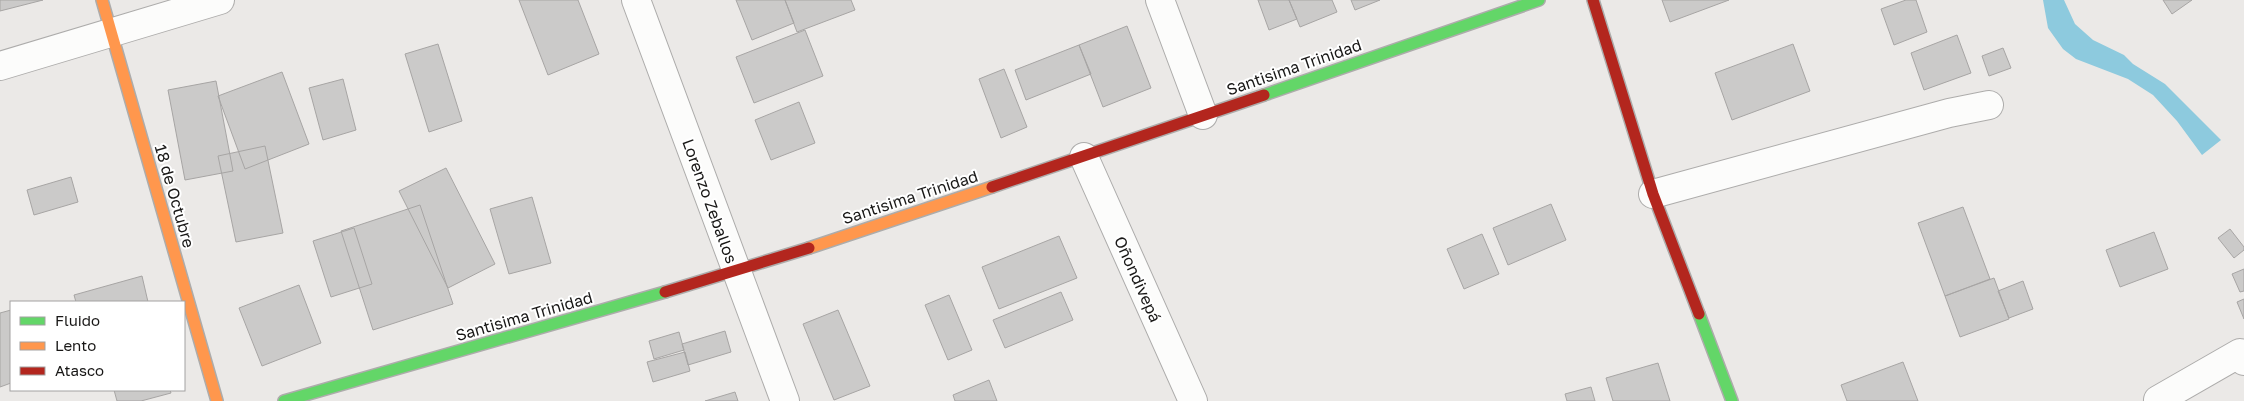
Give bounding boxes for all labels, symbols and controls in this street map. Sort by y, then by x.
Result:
street label: Santisima Trinidad [1224,35,1364,99]
street label: Lorenzo Zeballos [678,136,742,266]
street label: 18 de Octubre [151,142,199,250]
street label: Santisima Trinidad [840,166,980,228]
street label: Oñondivepá [1110,233,1166,325]
street label: Santisima Trinidad [453,287,595,345]
legend [10,301,185,391]
text: Fluido [55,311,100,329]
text: Lento [55,336,96,354]
text: Atasco [55,361,104,379]

